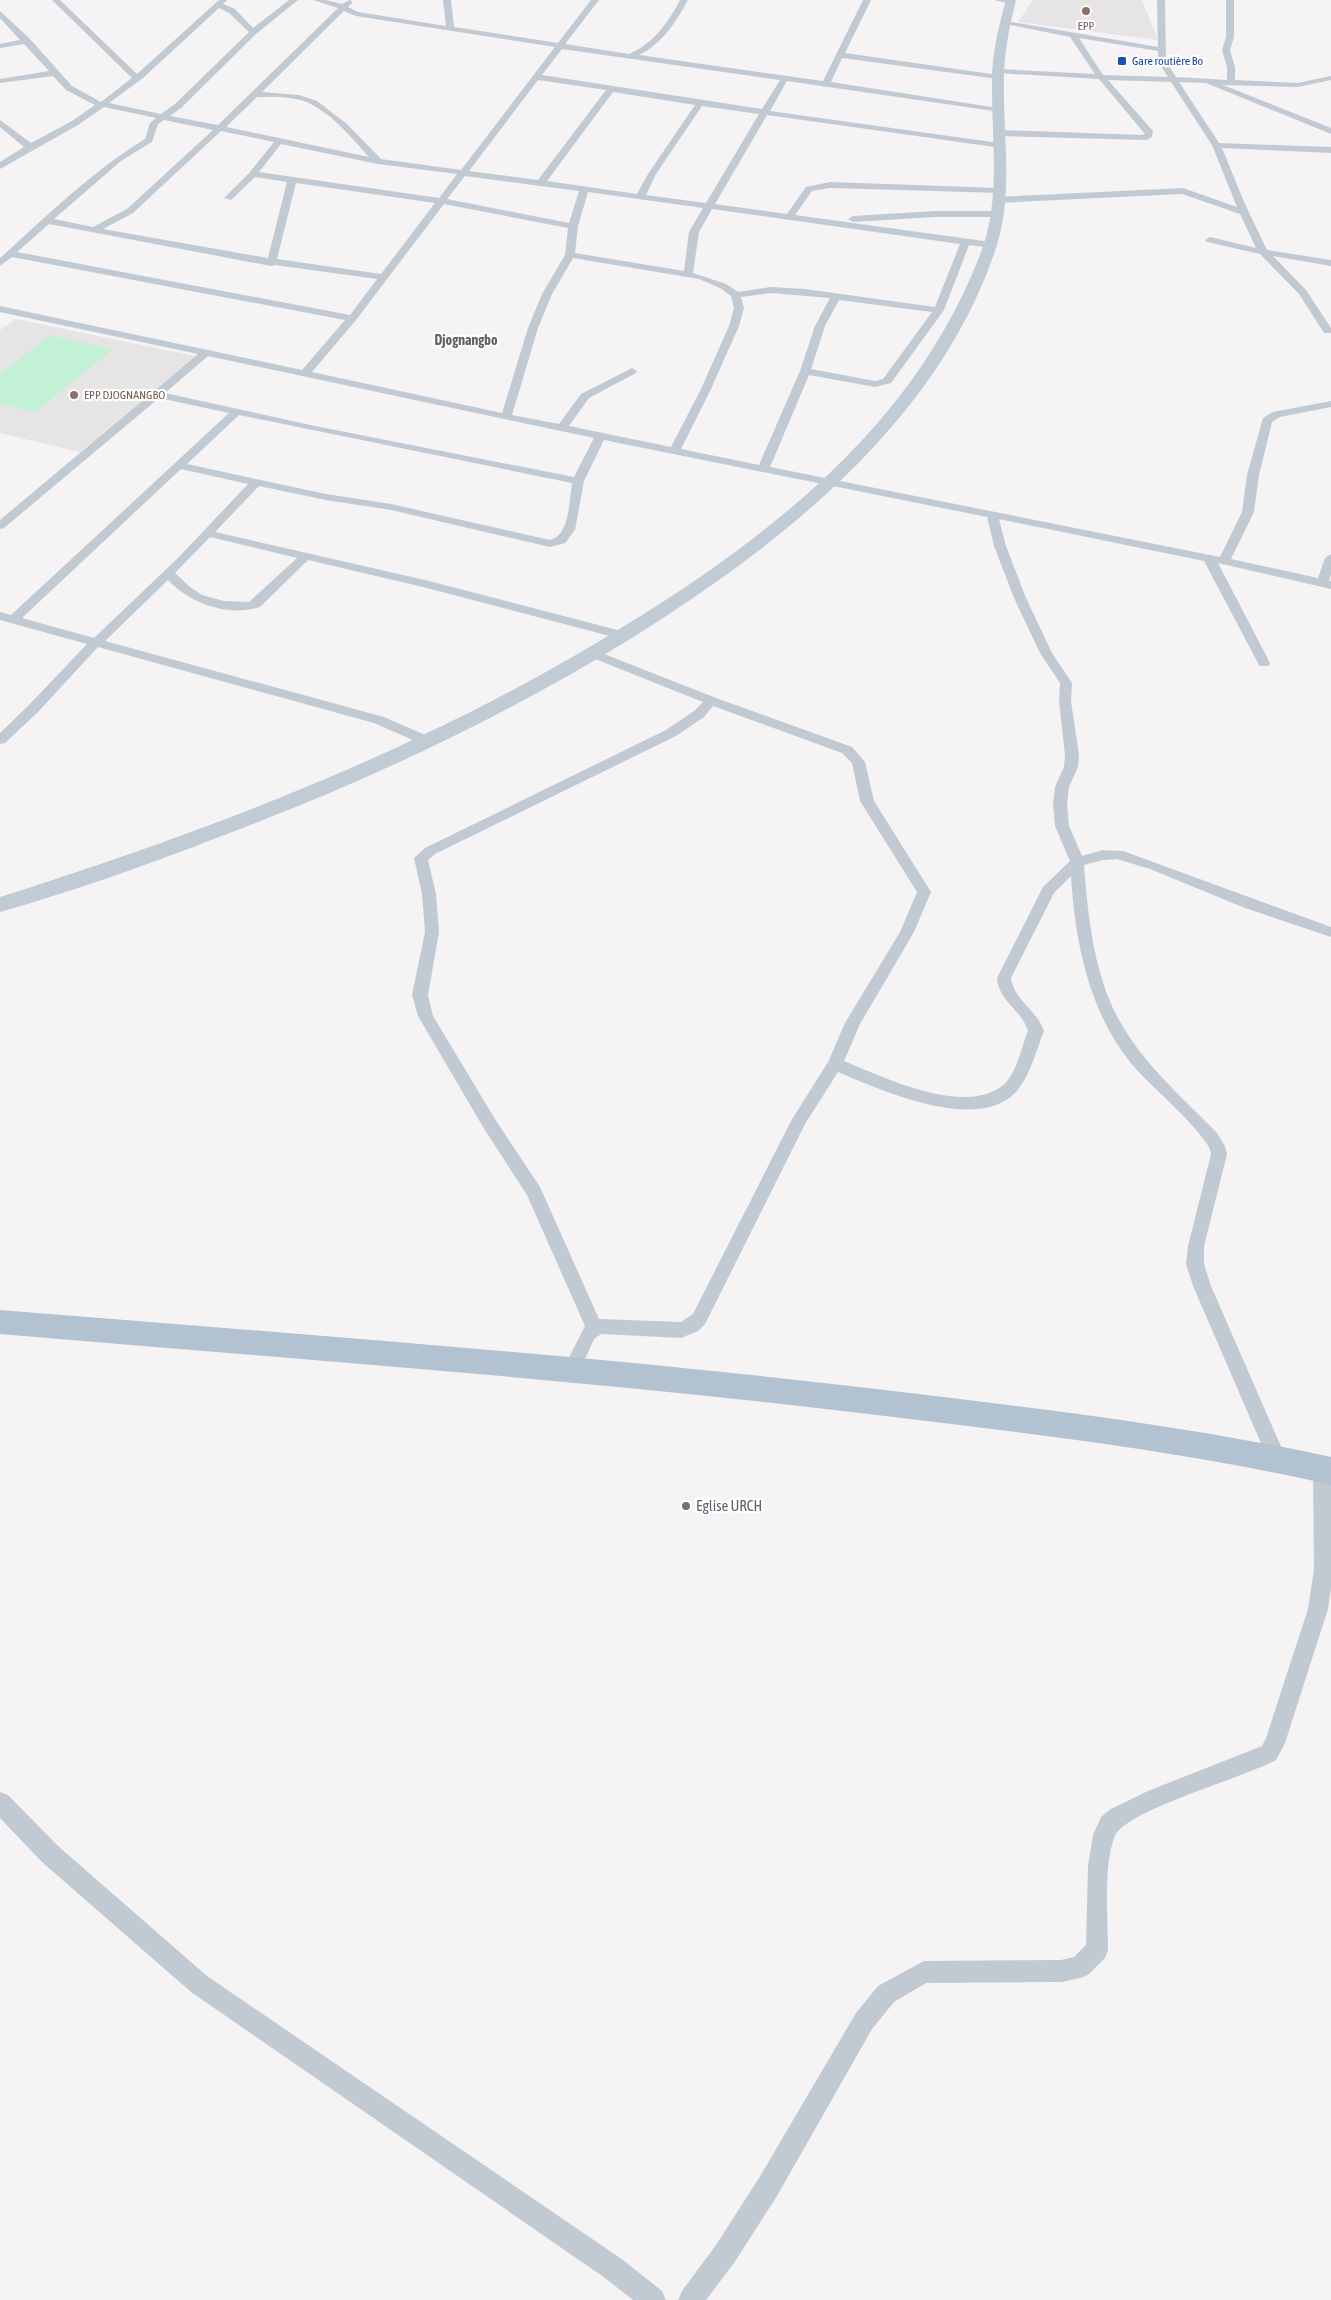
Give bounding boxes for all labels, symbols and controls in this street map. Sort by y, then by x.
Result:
marker: EPP [1080,5,1092,17]
place label: EPP [1078,19,1095,33]
place label: Gare routière Bo [1132,54,1204,68]
marker: Gare routière Bo [1116,55,1128,67]
district label: Djognangbo [435,332,498,348]
place label: EPP DJOGNANGBO [84,388,165,402]
marker: EPP DJOGNANGBO [68,389,80,401]
place label: Eglise URCH [696,1497,762,1514]
marker: Eglise URCH [680,1500,692,1512]

